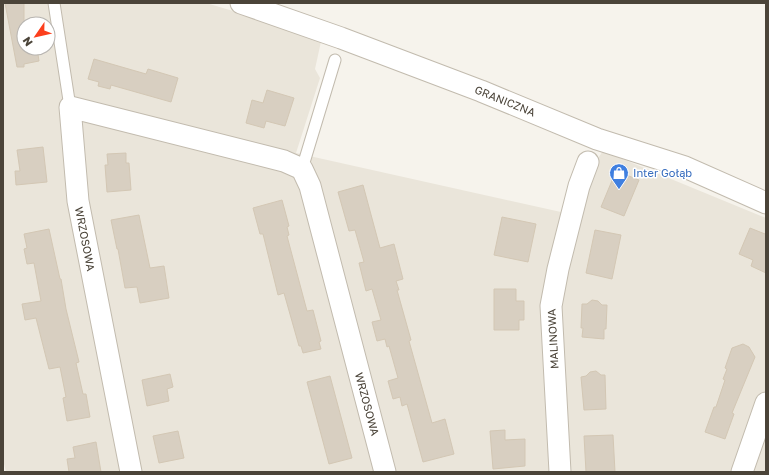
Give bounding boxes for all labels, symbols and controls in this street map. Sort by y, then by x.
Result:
north arrow [16,16,56,56]
text: N [20,35,35,49]
street label: GRANICZNA [473,82,538,119]
shop icon: Inter Gołąb [608,162,630,190]
place label: Inter Gołąb [633,166,692,179]
street label: WRZOSOWA [73,206,98,273]
street label: MALINOWA [544,308,561,369]
street label: WRZOSOWA [353,371,382,438]

